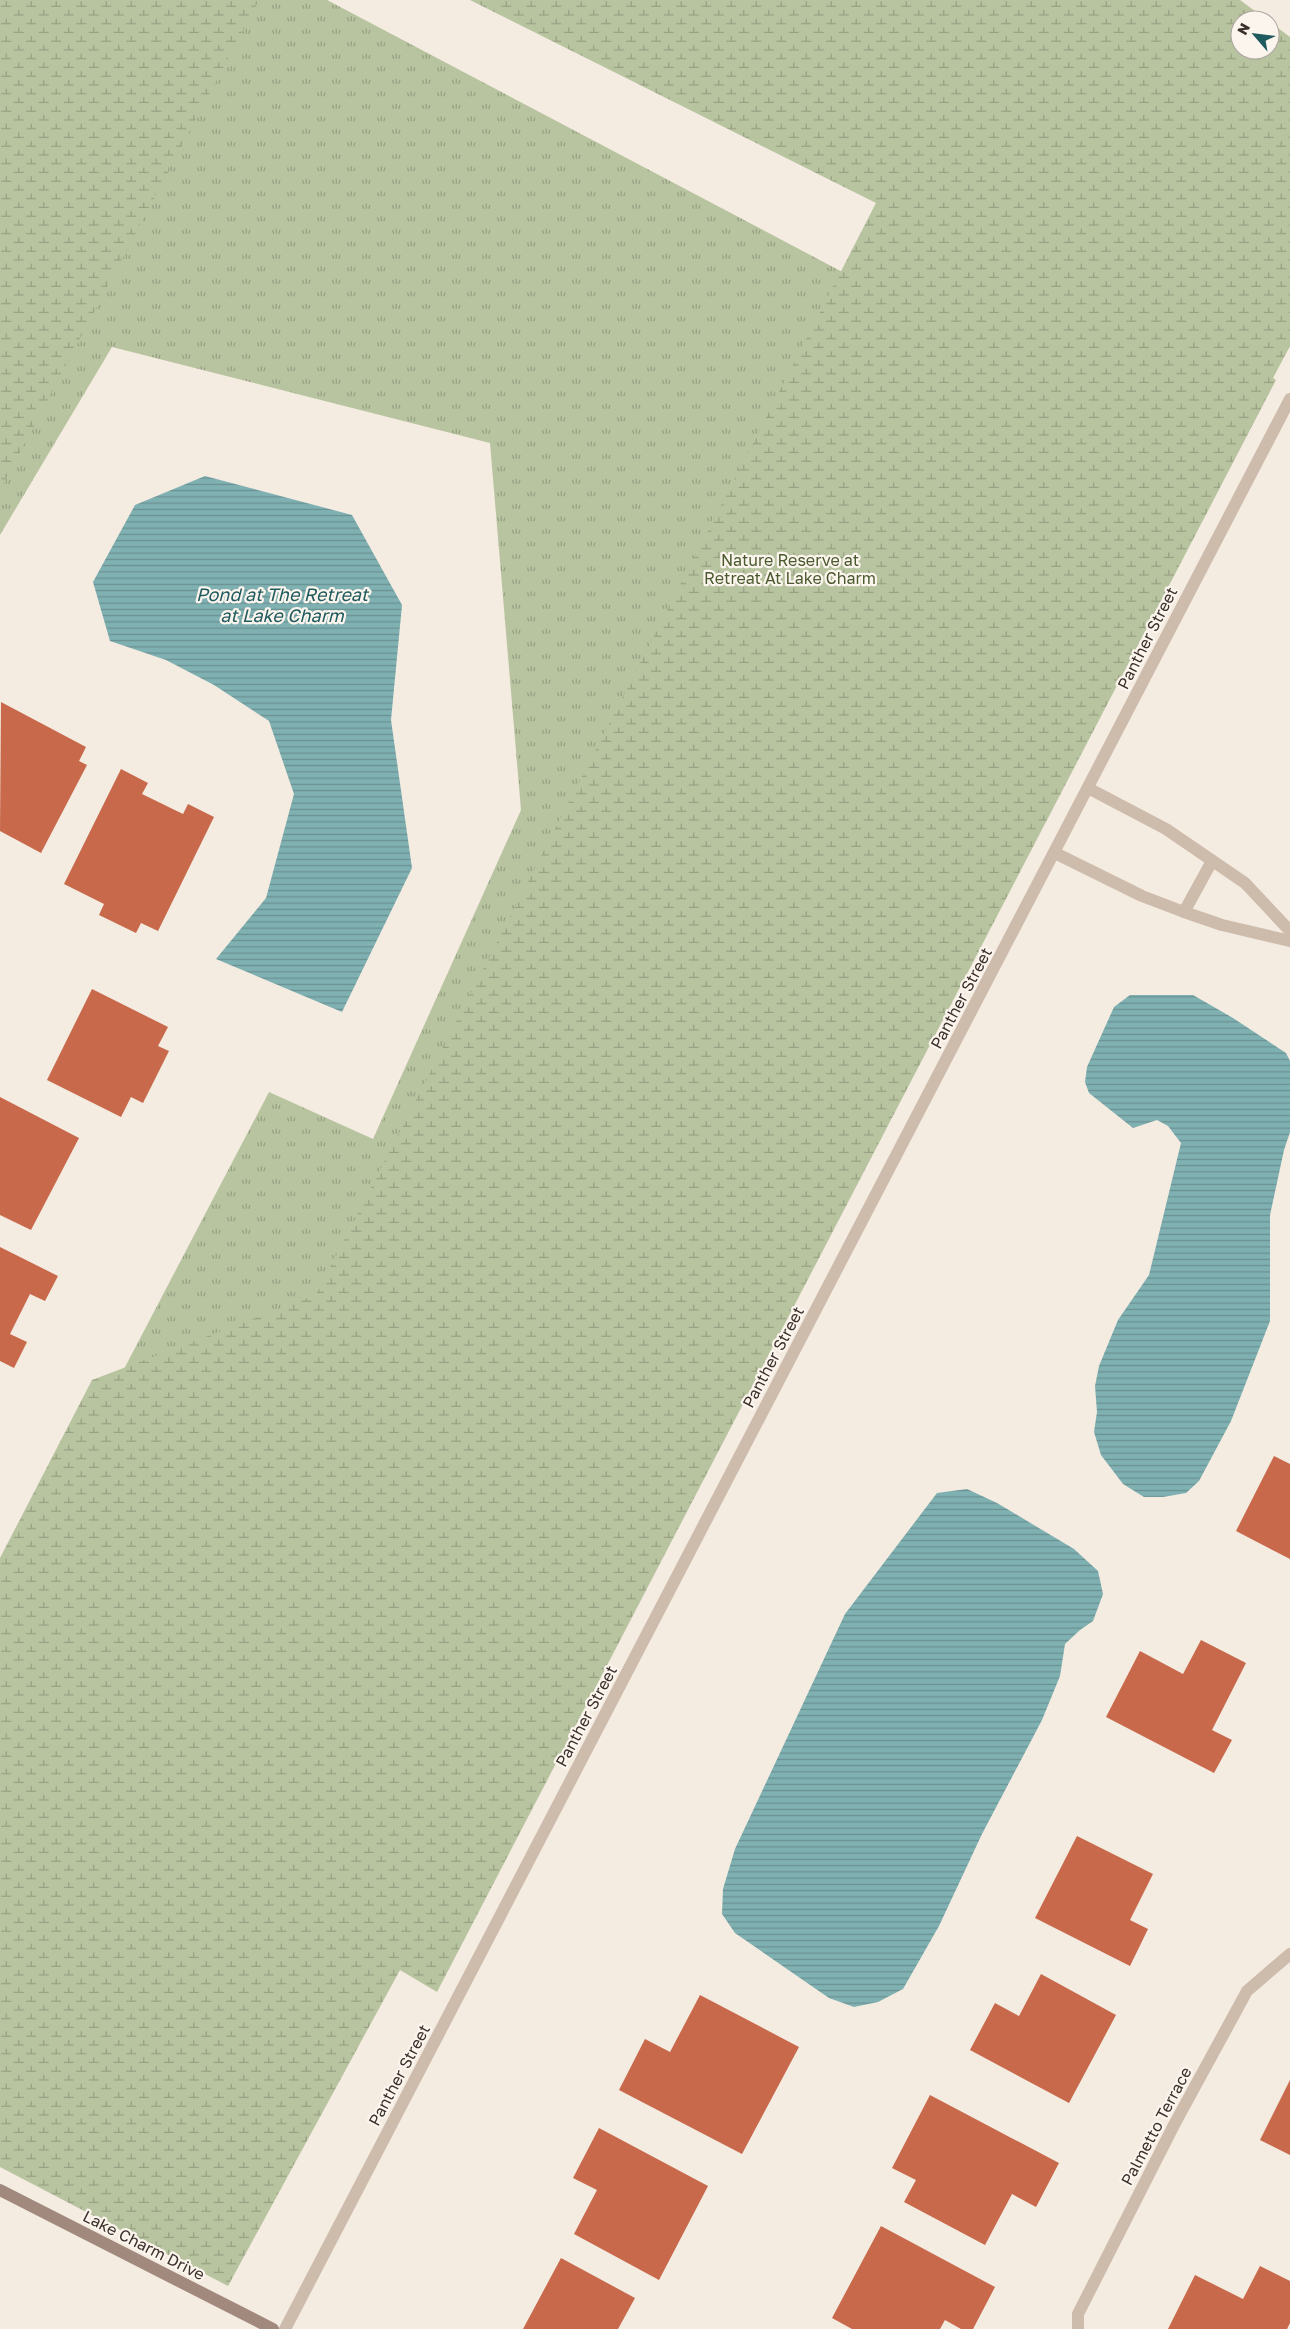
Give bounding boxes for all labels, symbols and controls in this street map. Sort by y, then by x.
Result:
north arrow [1230,10,1280,60]
text: N [1233,20,1253,37]
park label: Nature Reserve at Retreat At Lake Charm [704,550,876,588]
water label: Pond at The Retreat at Lake Charm [196,583,370,626]
street label: Panther Street [1113,583,1181,693]
street label: Panther Street [926,944,996,1052]
street label: Panther Street [738,1303,808,1411]
street label: Panther Street [551,1662,621,1770]
street label: Panther Street [364,2021,434,2129]
street label: Palmetto Terrace [1116,2063,1196,2189]
street label: Lake Charm Drive [80,2206,208,2284]

